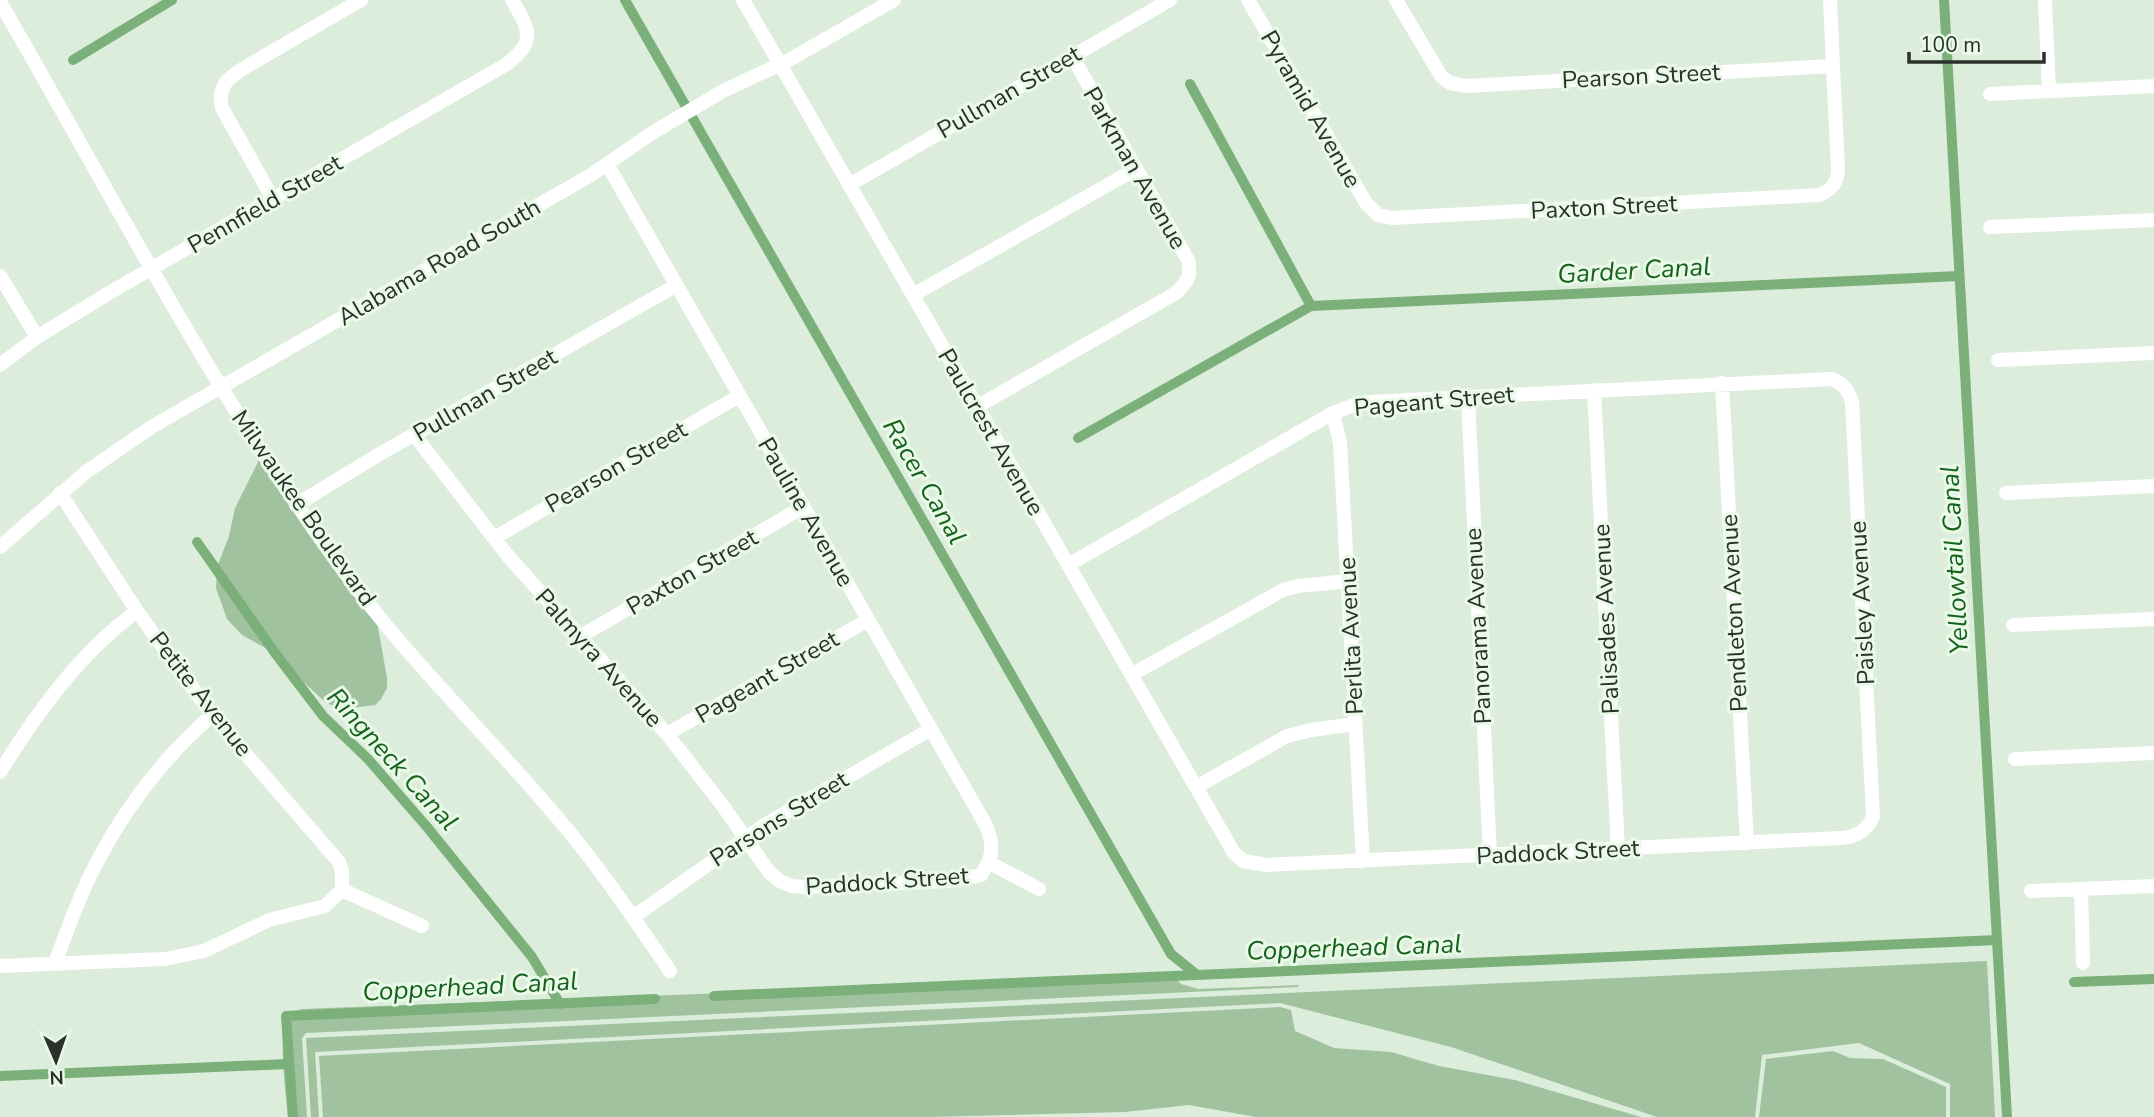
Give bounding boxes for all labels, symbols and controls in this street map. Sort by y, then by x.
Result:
scale bar [1909,21,2044,65]
street label: Pyramid Avenue [1253,24,1369,194]
text: 100 m [1920,31,1981,59]
street label: Pullman Street [931,38,1087,146]
street label: Pearson Street [1561,56,1722,96]
street label: Parkman Avenue [1075,81,1195,255]
street label: Pennfield Street [182,146,349,261]
street label: Paxton Street [1530,187,1679,227]
street label: Alabama Road South [332,191,546,333]
water label: Garder Canal [1556,249,1712,292]
street label: Pullman Street [407,341,563,449]
street label: Paulcrest Avenue [930,343,1052,521]
street label: Pageant Street [1353,378,1516,424]
street label: Milwaukee Boulevard [224,404,384,612]
water label: Racer Canal [874,412,975,551]
street label: Pearson Street [539,413,693,521]
street label: Pauline Avenue [750,431,862,593]
water label: Yellowtail Canal [1932,465,1977,655]
street label: Pendleton Avenue [1713,513,1755,713]
street label: Paisley Avenue [1842,520,1882,686]
street label: Paxton Street [620,521,764,623]
street label: Palisades Avenue [1585,523,1627,715]
street label: Panorama Avenue [1457,527,1499,725]
street label: Perlita Avenue [1331,556,1371,716]
street label: Palmyra Avenue [528,582,670,734]
street label: Pageant Street [689,623,845,731]
street label: Petite Avenue [142,625,260,763]
water label: Ringneck Canal [319,680,466,838]
street label: Parsons Street [704,763,855,874]
street label: Paddock Street [1476,832,1641,872]
street label: Paddock Street [804,859,970,903]
water label: Copperhead Canal [1246,926,1462,969]
water label: Copperhead Canal [361,963,579,1010]
north arrow [21,1026,91,1096]
text: N [49,1064,64,1090]

